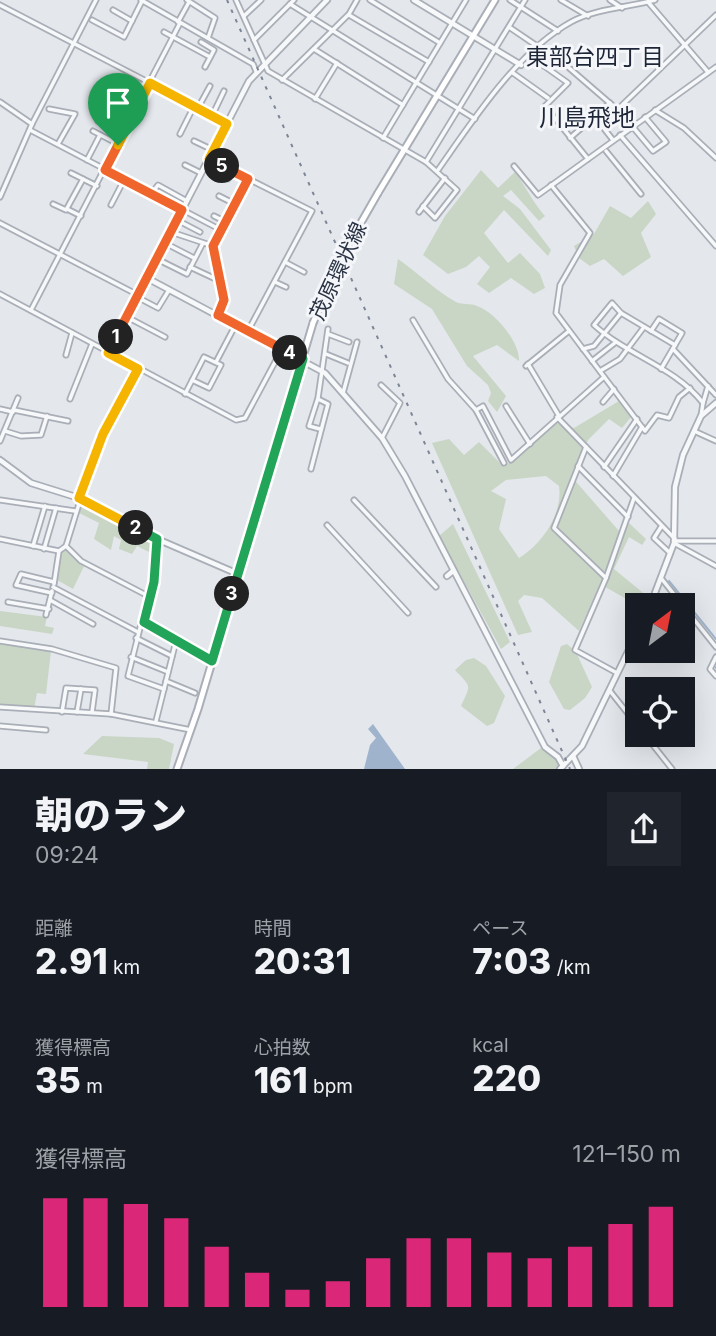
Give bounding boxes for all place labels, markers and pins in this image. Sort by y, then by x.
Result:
pin [88,73,148,145]
pin: 5 [204,148,240,184]
pin: 1 [99,320,134,354]
pin: 4 [272,336,308,370]
pin: 2 [118,510,154,546]
pin: 3 [215,576,250,612]

